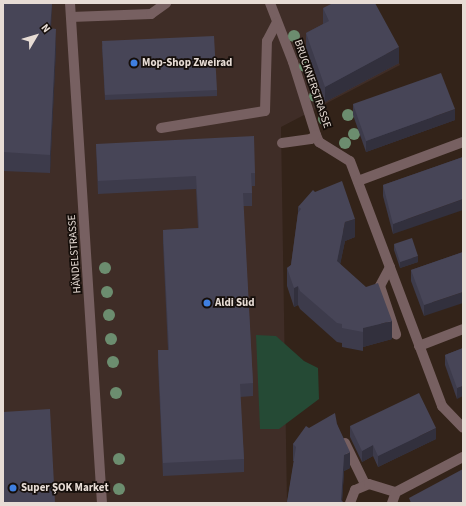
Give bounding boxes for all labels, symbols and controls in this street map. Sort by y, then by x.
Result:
north arrow [16,16,56,56]
text: N [38,21,54,36]
street label: BRUCKNERSTRASSE [291,38,333,130]
place label: Mop-Shop Zweirad [142,56,232,70]
marker: Mop-Shop Zweirad [129,58,139,68]
street label: HÄNDELSTRASSE [66,214,84,294]
place label: Aldi Süd [215,296,255,310]
marker: Aldi Süd [202,298,212,308]
place label: Super ŞOK Market [21,481,109,495]
marker: Super ŞOK Market [8,483,18,493]

